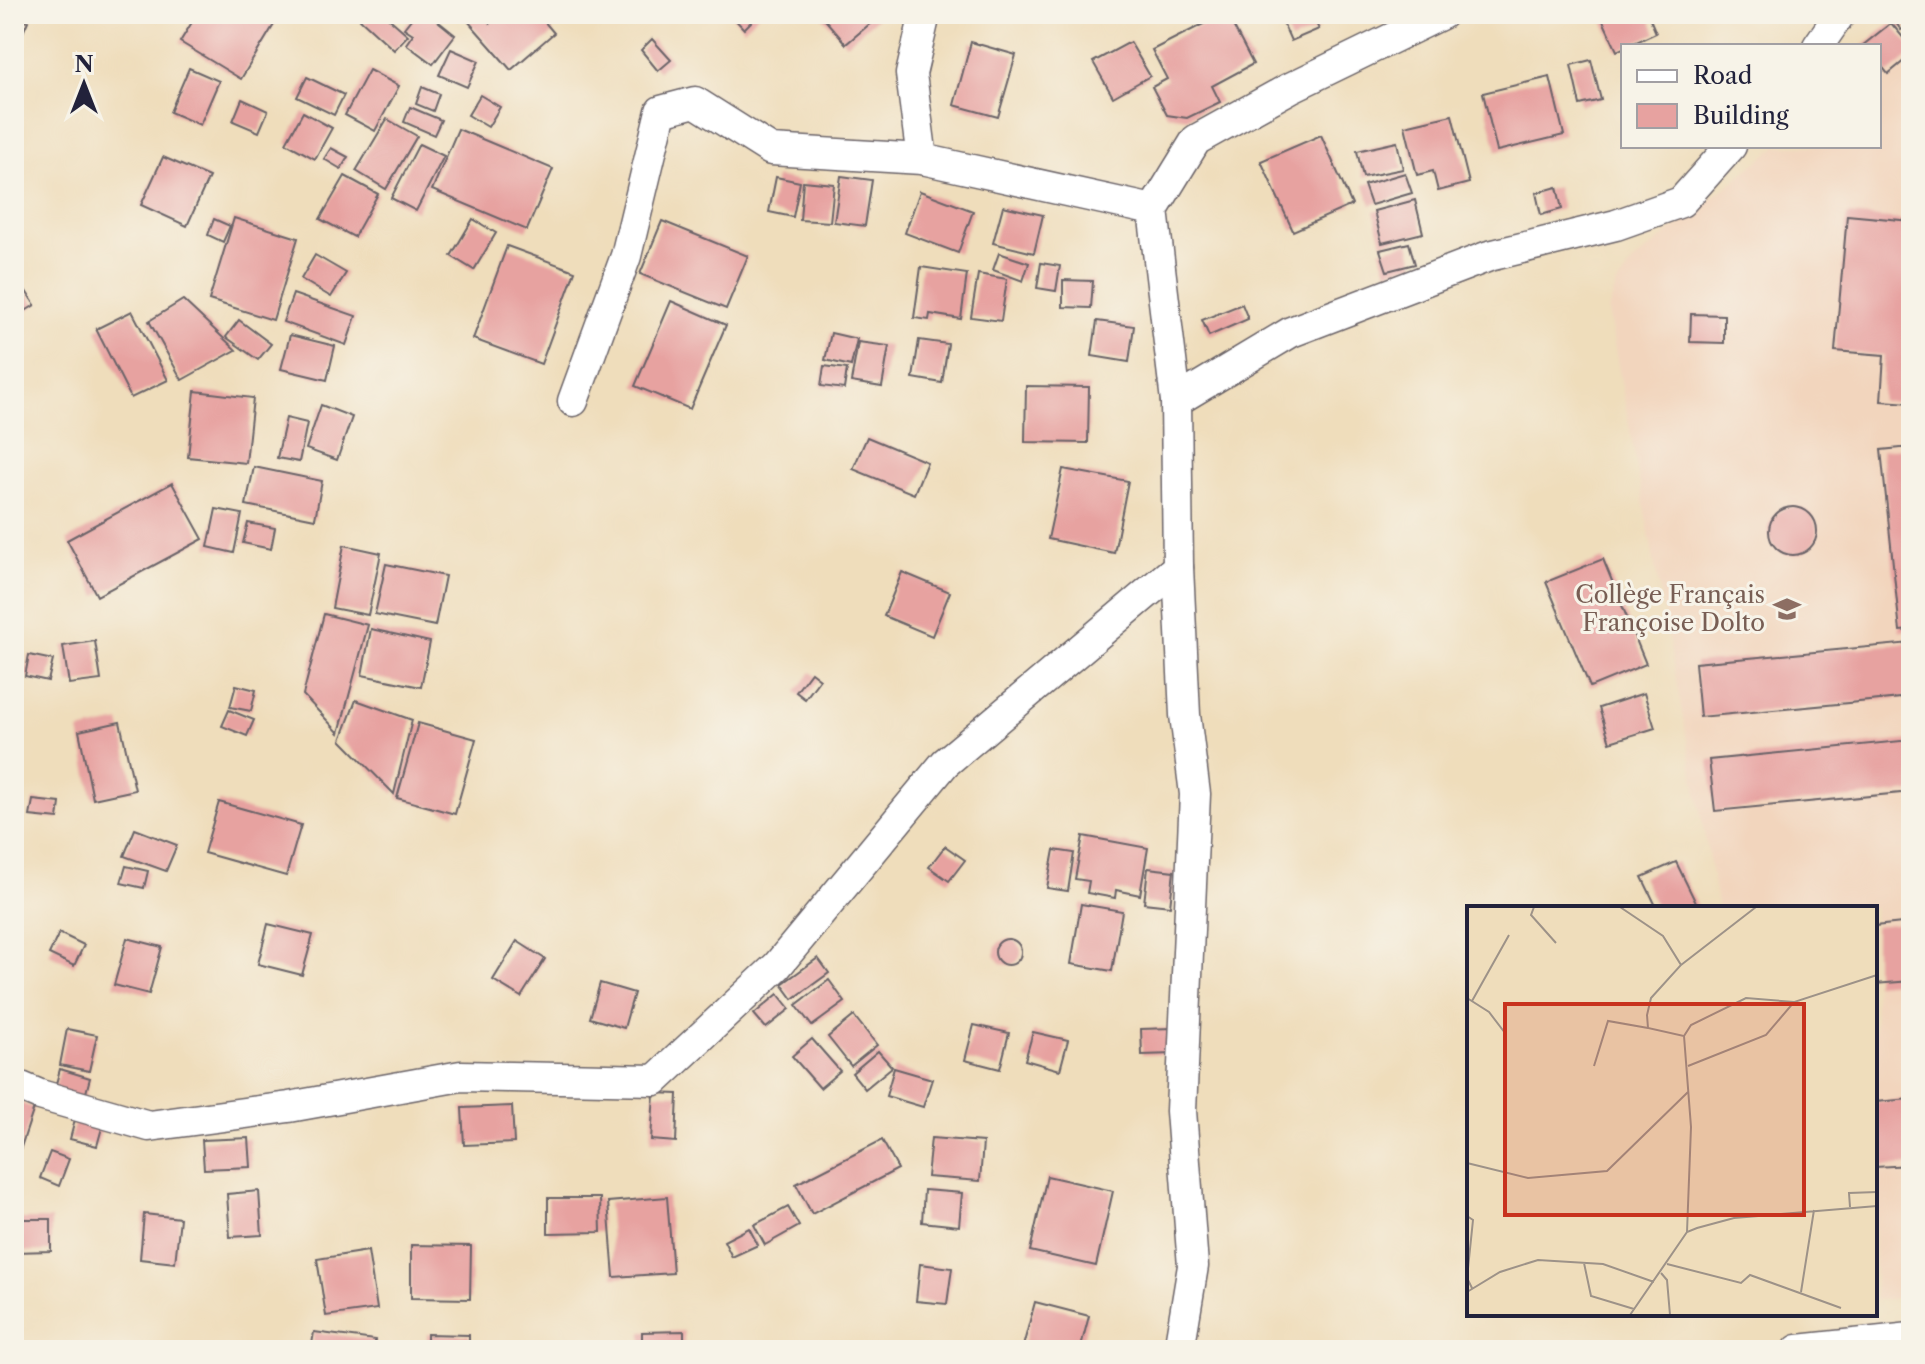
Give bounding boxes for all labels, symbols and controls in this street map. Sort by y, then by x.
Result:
north arrow [44,44,124,124]
legend [1621,44,1881,148]
text: N [74,51,94,78]
text: Road [1693,61,1753,90]
text: Building [1693,101,1789,130]
place label: Collège Français Françoise Dolto [1575,580,1765,637]
school or university icon: Collège Français Françoise Dolto [1772,594,1802,624]
inset map [1467,906,1877,1316]

